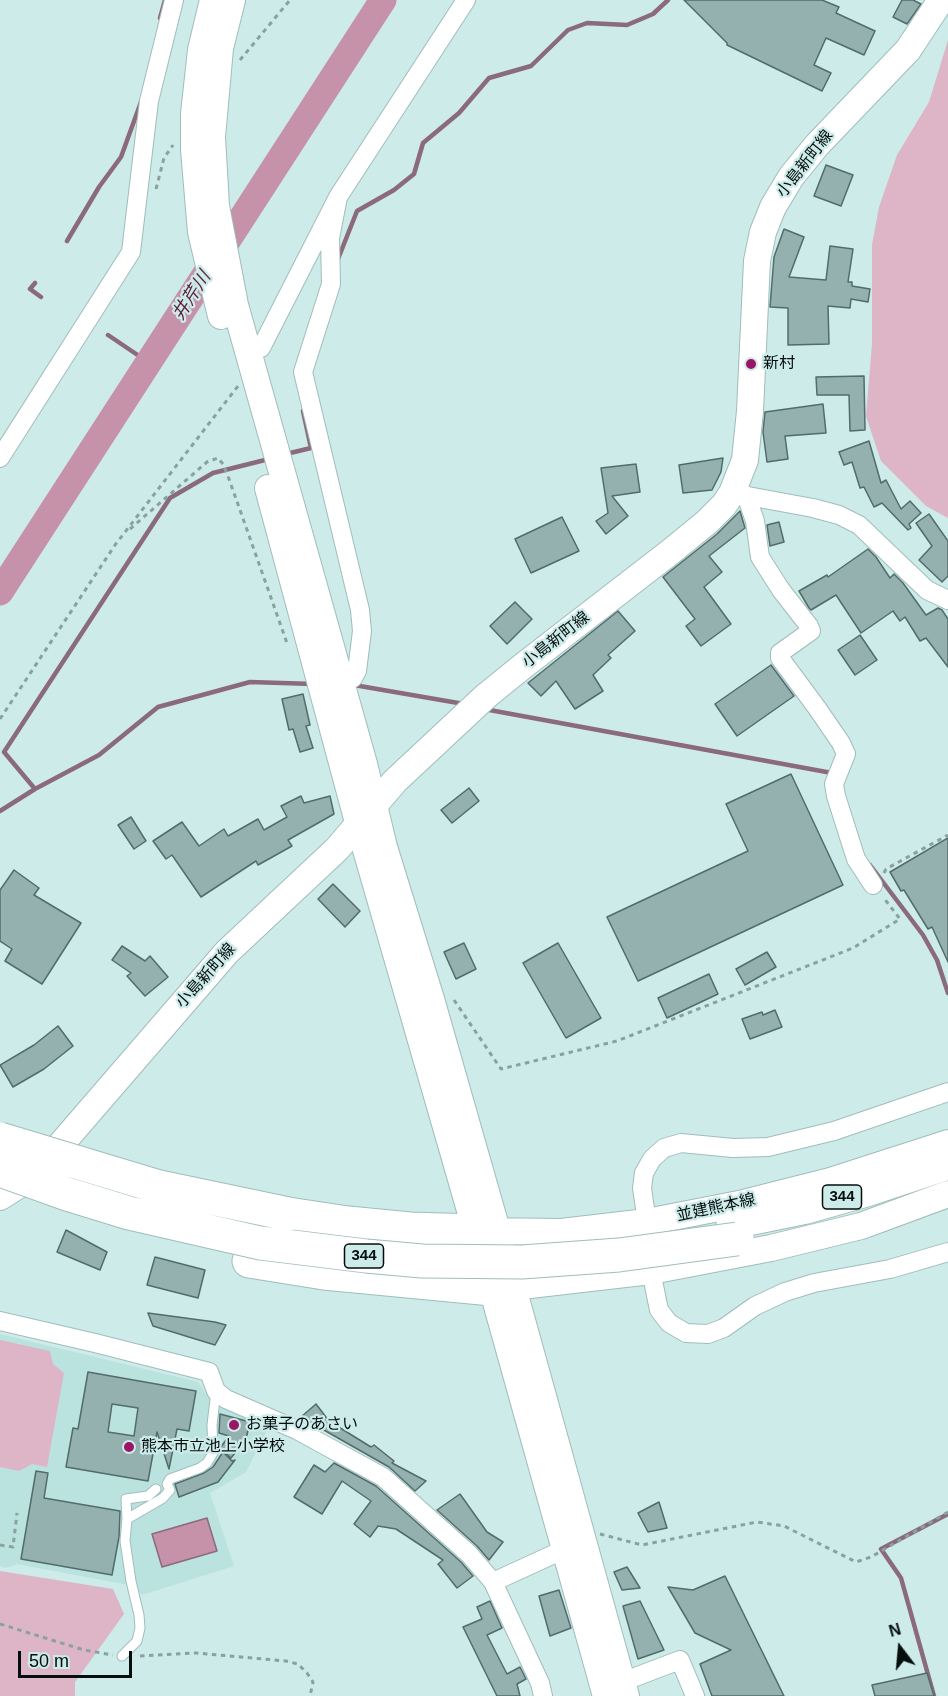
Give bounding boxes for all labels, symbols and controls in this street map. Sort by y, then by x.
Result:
street label: 小島新町線 [773,127,837,201]
water label: 井芹川 [168,267,216,325]
place label: 新村 [763,354,795,374]
marker: 新村 [744,357,758,371]
street label: 小島新町線 [519,608,593,672]
street label: 小島新町線 [172,940,240,1012]
road number: 344 [822,1185,862,1209]
street label: 並建熊本線 [675,1190,757,1226]
road number: 344 [344,1244,384,1268]
place label: お菓子のあさい [246,1415,358,1435]
marker: お菓子のあさい [227,1418,241,1432]
place label: 熊本市立池上小学校 [141,1437,285,1457]
marker: 熊本市立池上小学校 [122,1440,136,1454]
north arrow [870,1618,930,1678]
text: N [887,1620,903,1640]
scale bar [21,1639,135,1677]
text: 50 m [29,1651,69,1671]

